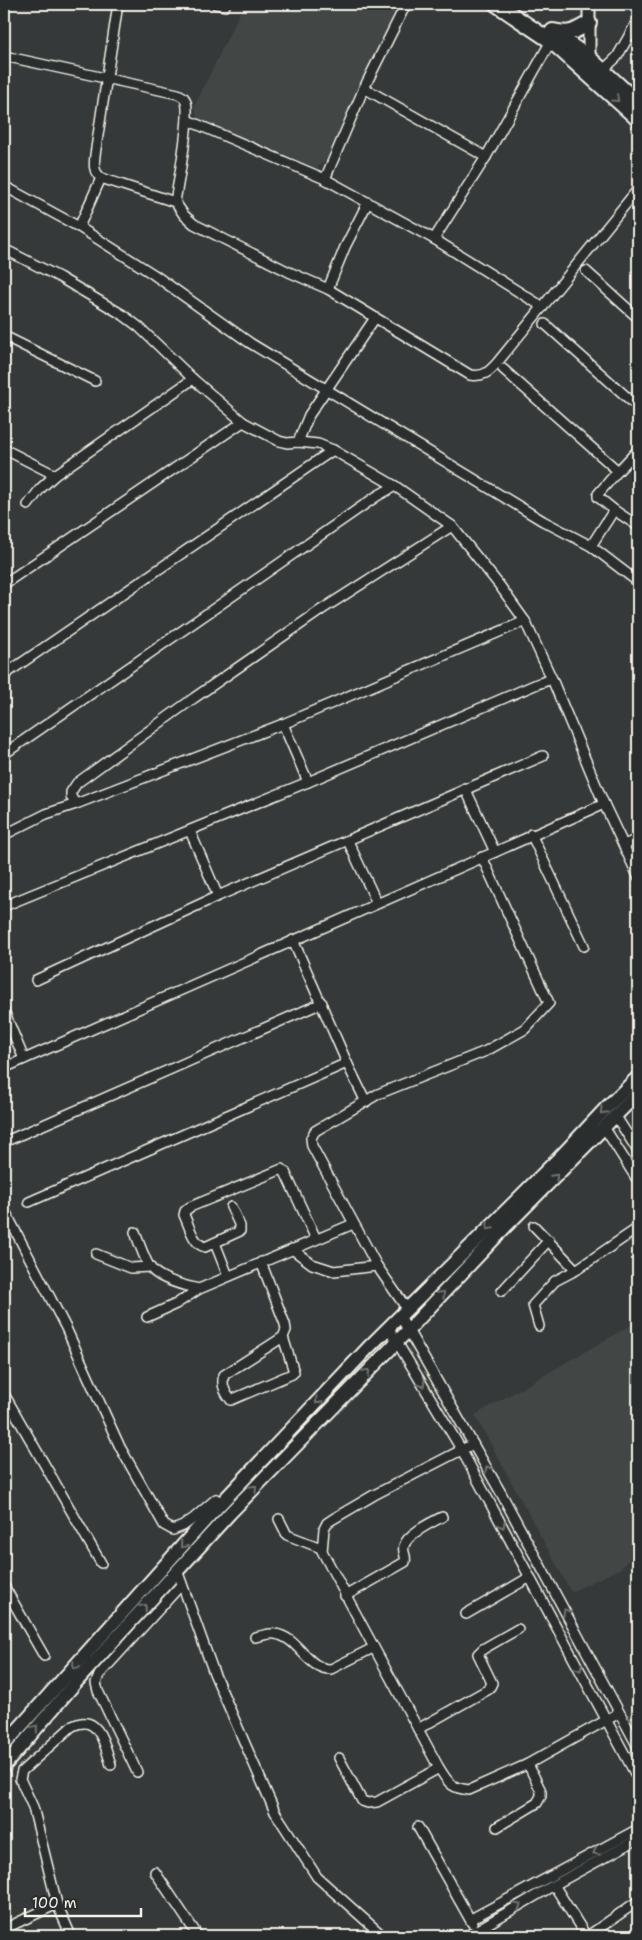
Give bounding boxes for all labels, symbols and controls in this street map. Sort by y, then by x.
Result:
one-way arrow [611,93,620,102]
one-way arrow [600,1105,609,1114]
one-way arrow [549,1174,558,1183]
one-way arrow [486,1221,495,1230]
one-way arrow [436,1290,445,1299]
one-way arrow [361,1368,370,1377]
one-way arrow [416,1378,426,1387]
one-way arrow [315,1395,324,1404]
one-way arrow [484,1466,494,1475]
one-way arrow [248,1485,257,1494]
one-way arrow [496,1520,506,1529]
one-way arrow [180,1539,189,1548]
one-way arrow [138,1604,147,1613]
one-way arrow [562,1608,572,1617]
one-way arrow [72,1660,81,1669]
one-way arrow [573,1663,583,1672]
one-way arrow [29,1725,38,1734]
one-way arrow [592,1846,601,1856]
scale bar [25,1885,141,1917]
text: 100 m [32,1893,77,1913]
one-way arrow [513,1903,522,1913]

